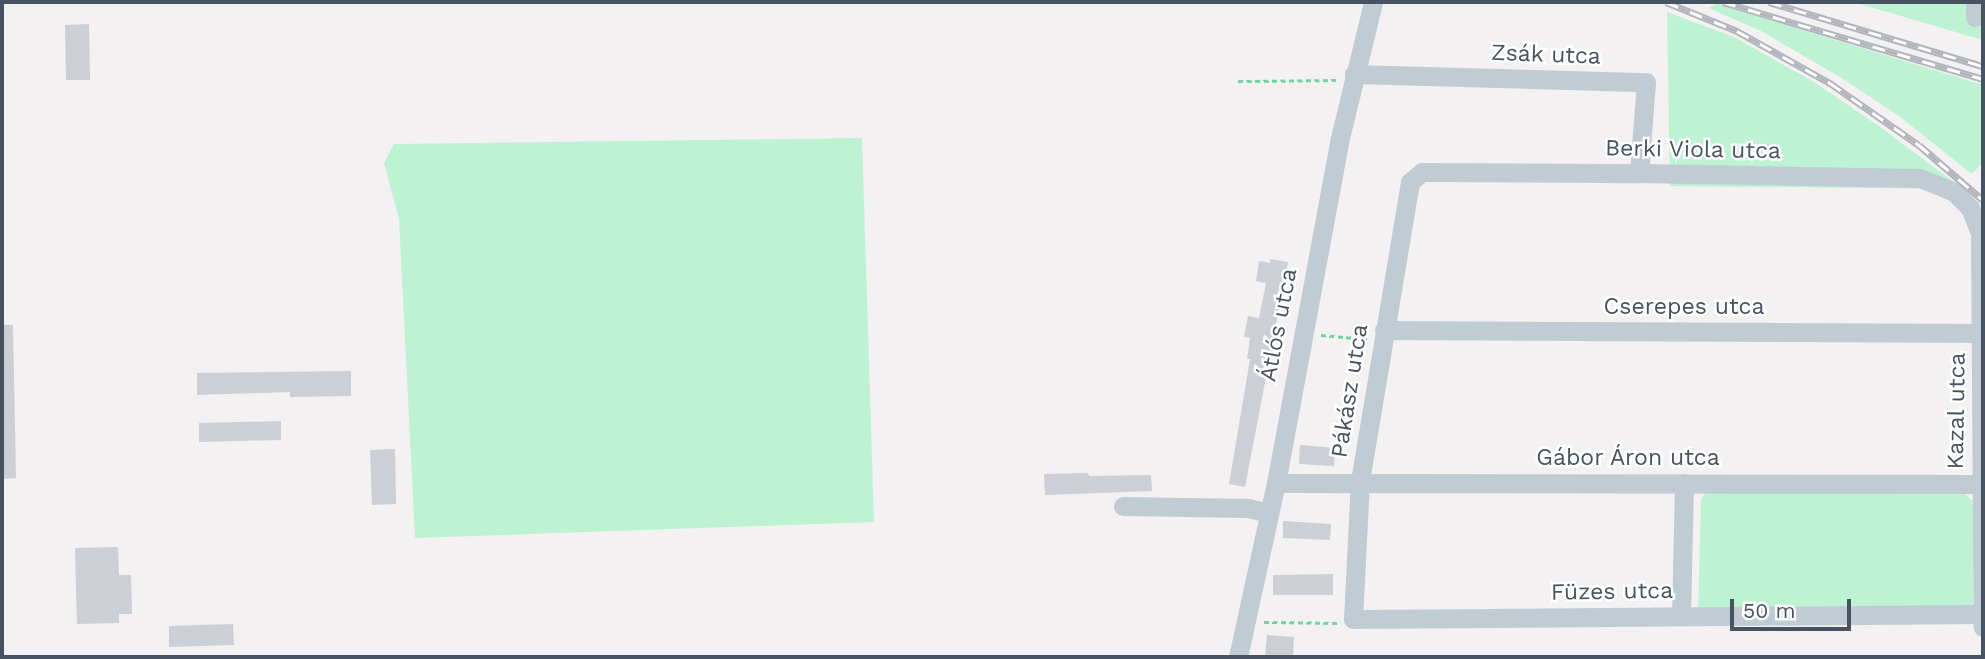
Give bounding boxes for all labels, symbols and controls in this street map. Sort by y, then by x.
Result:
street label: Zsák utca [1490,39,1602,71]
street label: Berki Viola utca [1604,135,1782,165]
street label: Átlós utca [1255,266,1303,384]
street label: Cserepes utca [1604,293,1764,321]
street label: Pákász utca [1326,322,1374,460]
street label: Kazal utca [1942,352,1972,470]
street label: Gábor Áron utca [1536,444,1720,472]
street label: Füzes utca [1551,577,1673,607]
scale bar [1733,586,1854,630]
text: 50 m [1743,598,1795,623]

